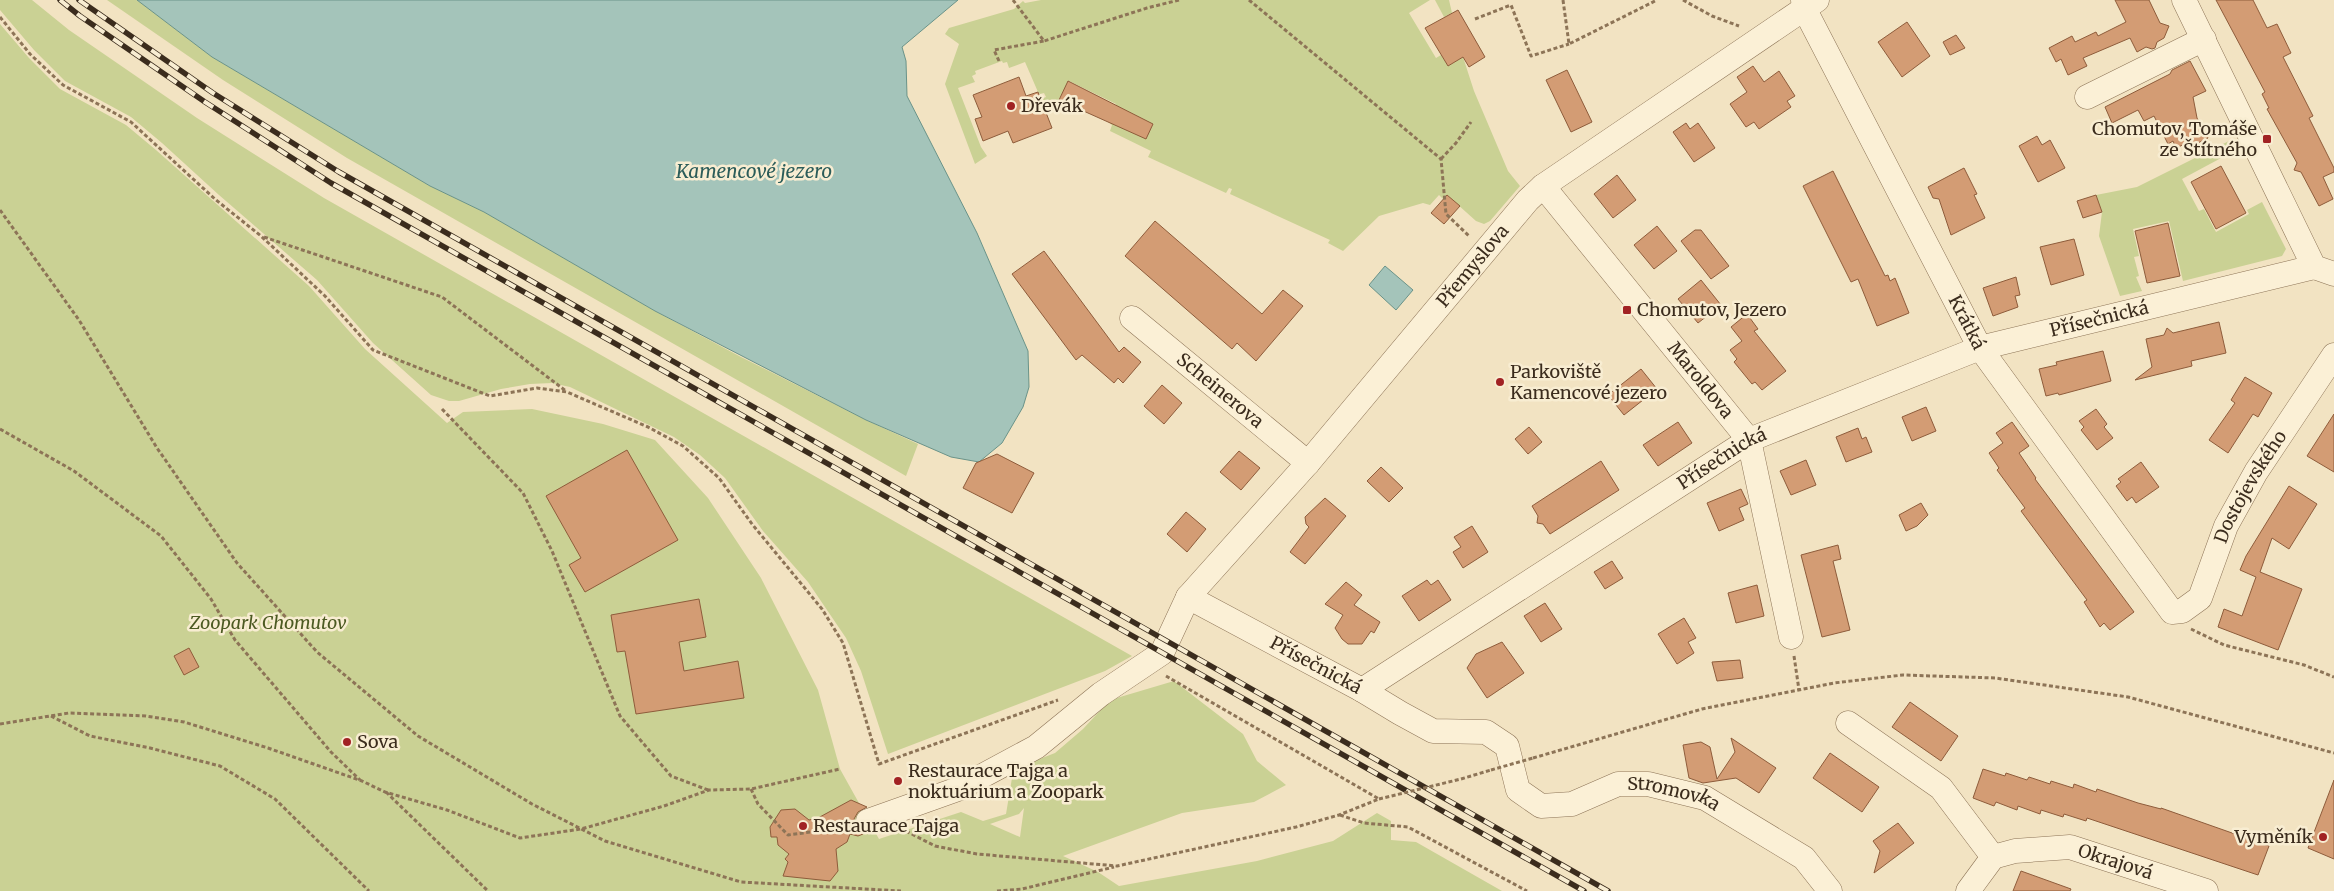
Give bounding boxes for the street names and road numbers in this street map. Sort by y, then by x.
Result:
street label: Přemyslova [1431,219,1514,312]
street label: Krátká [1944,291,1991,354]
street label: Přísečnická [2047,295,2151,342]
street label: Maroldova [1663,337,1739,423]
street label: Scheinerova [1172,348,1269,433]
street label: Přísečnická [1673,422,1770,494]
street label: Dostojevského [2209,426,2291,546]
street label: Přísečnická [1266,631,1366,699]
street label: Stromovka [1627,772,1725,816]
street label: Okrajová [2075,838,2156,884]

